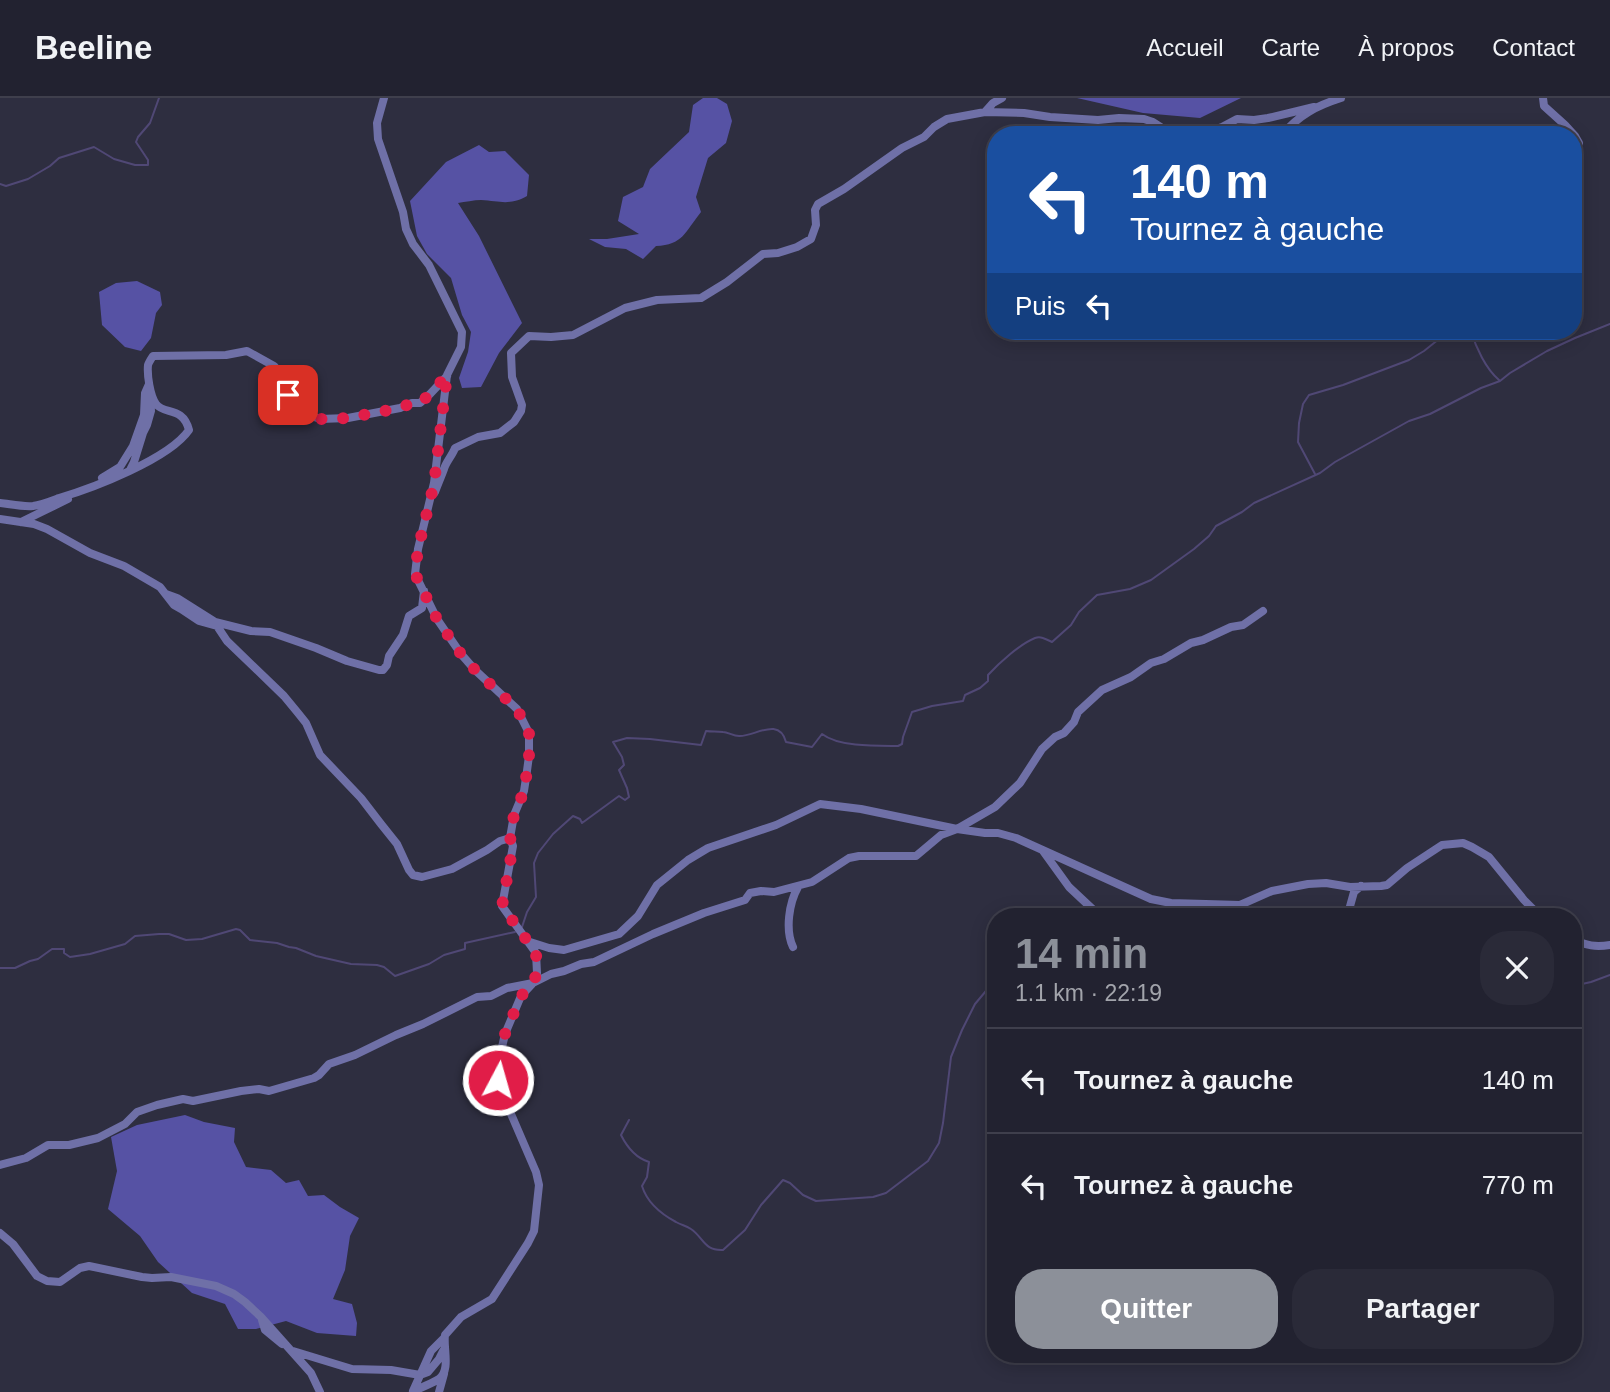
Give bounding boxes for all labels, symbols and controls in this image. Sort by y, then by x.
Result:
text: Beeline [35,29,152,66]
text: Accueil [1146,34,1224,61]
text: Carte [1262,34,1320,61]
text: À propos [1358,34,1454,61]
text: Contact [1492,34,1575,61]
icon: left [1015,154,1106,245]
text: 140 m [1130,154,1269,208]
text: Tournez à gauche [1130,211,1384,247]
icon: left [1080,287,1118,325]
text: Puis [1015,291,1066,321]
pin [258,365,318,425]
icon: arrive [269,376,307,414]
text: 14 min [1015,930,1148,977]
button: close [1480,931,1554,1005]
text: 1.1 km · 22:19 [1015,980,1162,1006]
position arrow [461,1043,535,1117]
icon: left [1015,1062,1053,1100]
text: Tournez à gauche [1074,1065,1293,1095]
text: 140 m [1482,1065,1554,1095]
icon: left [1015,1167,1053,1205]
text: Tournez à gauche [1074,1170,1293,1200]
text: 770 m [1482,1170,1554,1200]
button: Quitter [1015,1269,1278,1349]
button: Partager [1292,1269,1554,1349]

